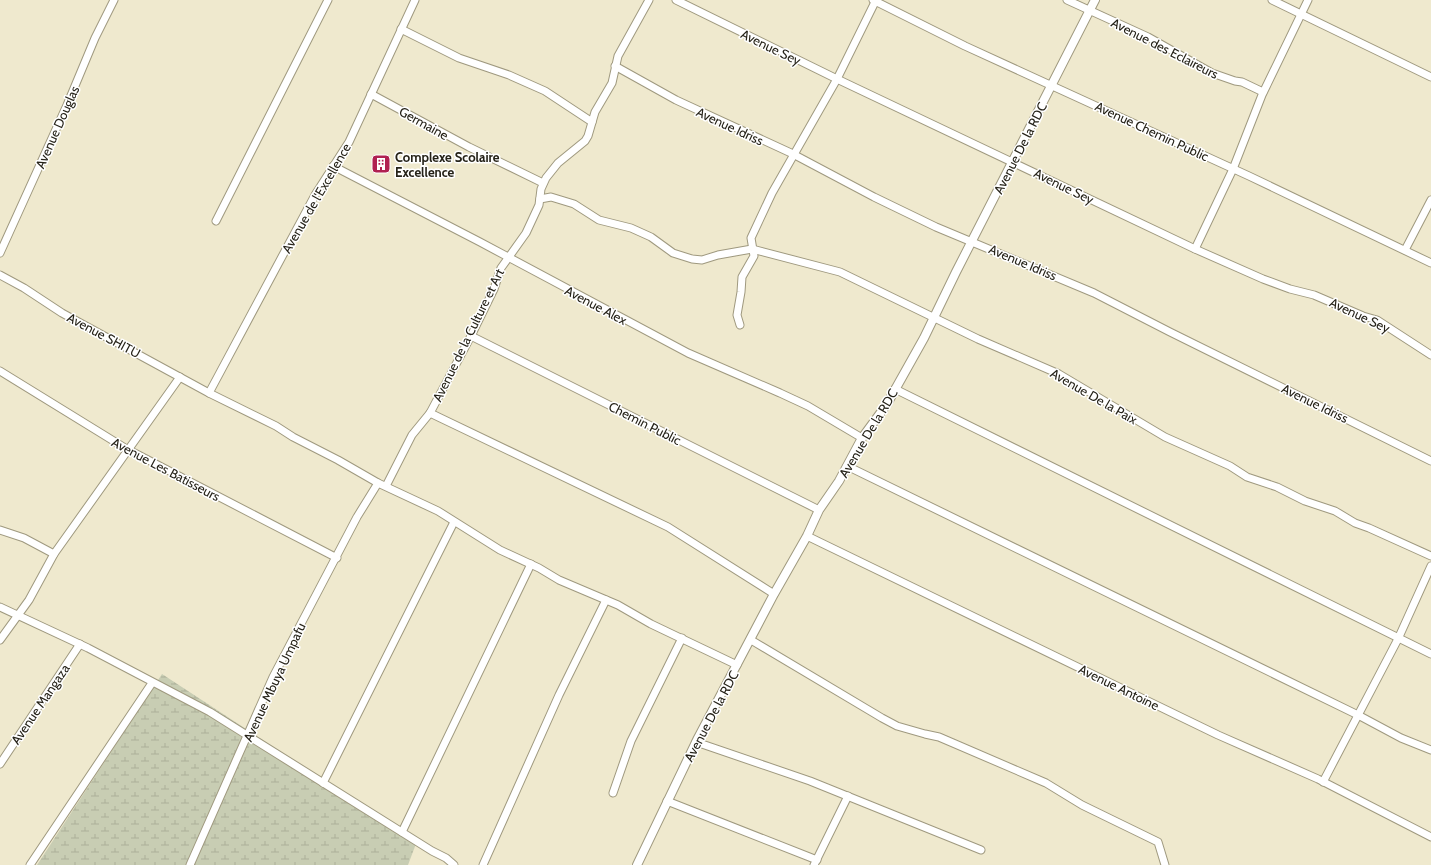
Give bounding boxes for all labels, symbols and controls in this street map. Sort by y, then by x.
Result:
street label: Avenue des Eclaireurs [1109,14,1222,82]
street label: Avenue Sey [738,26,804,69]
street label: Avenue Douglas [32,83,83,171]
street label: Avenue Chemin Public [1093,98,1211,164]
street label: Avenue De la RDC [990,100,1050,196]
street label: Germaine [397,103,452,143]
street label: Avenue Idriss [694,104,767,149]
street label: Avenue de l'Excellence [278,140,354,256]
place label: Complexe Scolaire Excellence [395,149,500,180]
building icon: Complexe Scolaire Excellence [370,153,392,175]
street label: Avenue Sey [1031,165,1097,208]
street label: Avenue Idriss [987,241,1060,284]
street label: Avenue de la Culture et Art [429,265,507,404]
street label: Avenue Alex [562,282,630,328]
street label: Avenue Sey [1327,294,1393,336]
street label: Avenue SHITU [65,309,143,361]
street label: Avenue De la Paix [1048,365,1141,428]
street label: Avenue Idriss [1279,380,1351,426]
street label: Avenue De la RDC [835,386,901,480]
street label: Chemin Public [606,398,684,448]
street label: Avenue Les Batisseurs [109,434,223,505]
street label: Avenue Mbuya Umpafu [239,620,309,744]
street label: Avenue Mangaza [7,660,73,747]
street label: Avenue Antoine [1076,661,1162,714]
street label: Avenue De la RDC [680,668,742,764]

